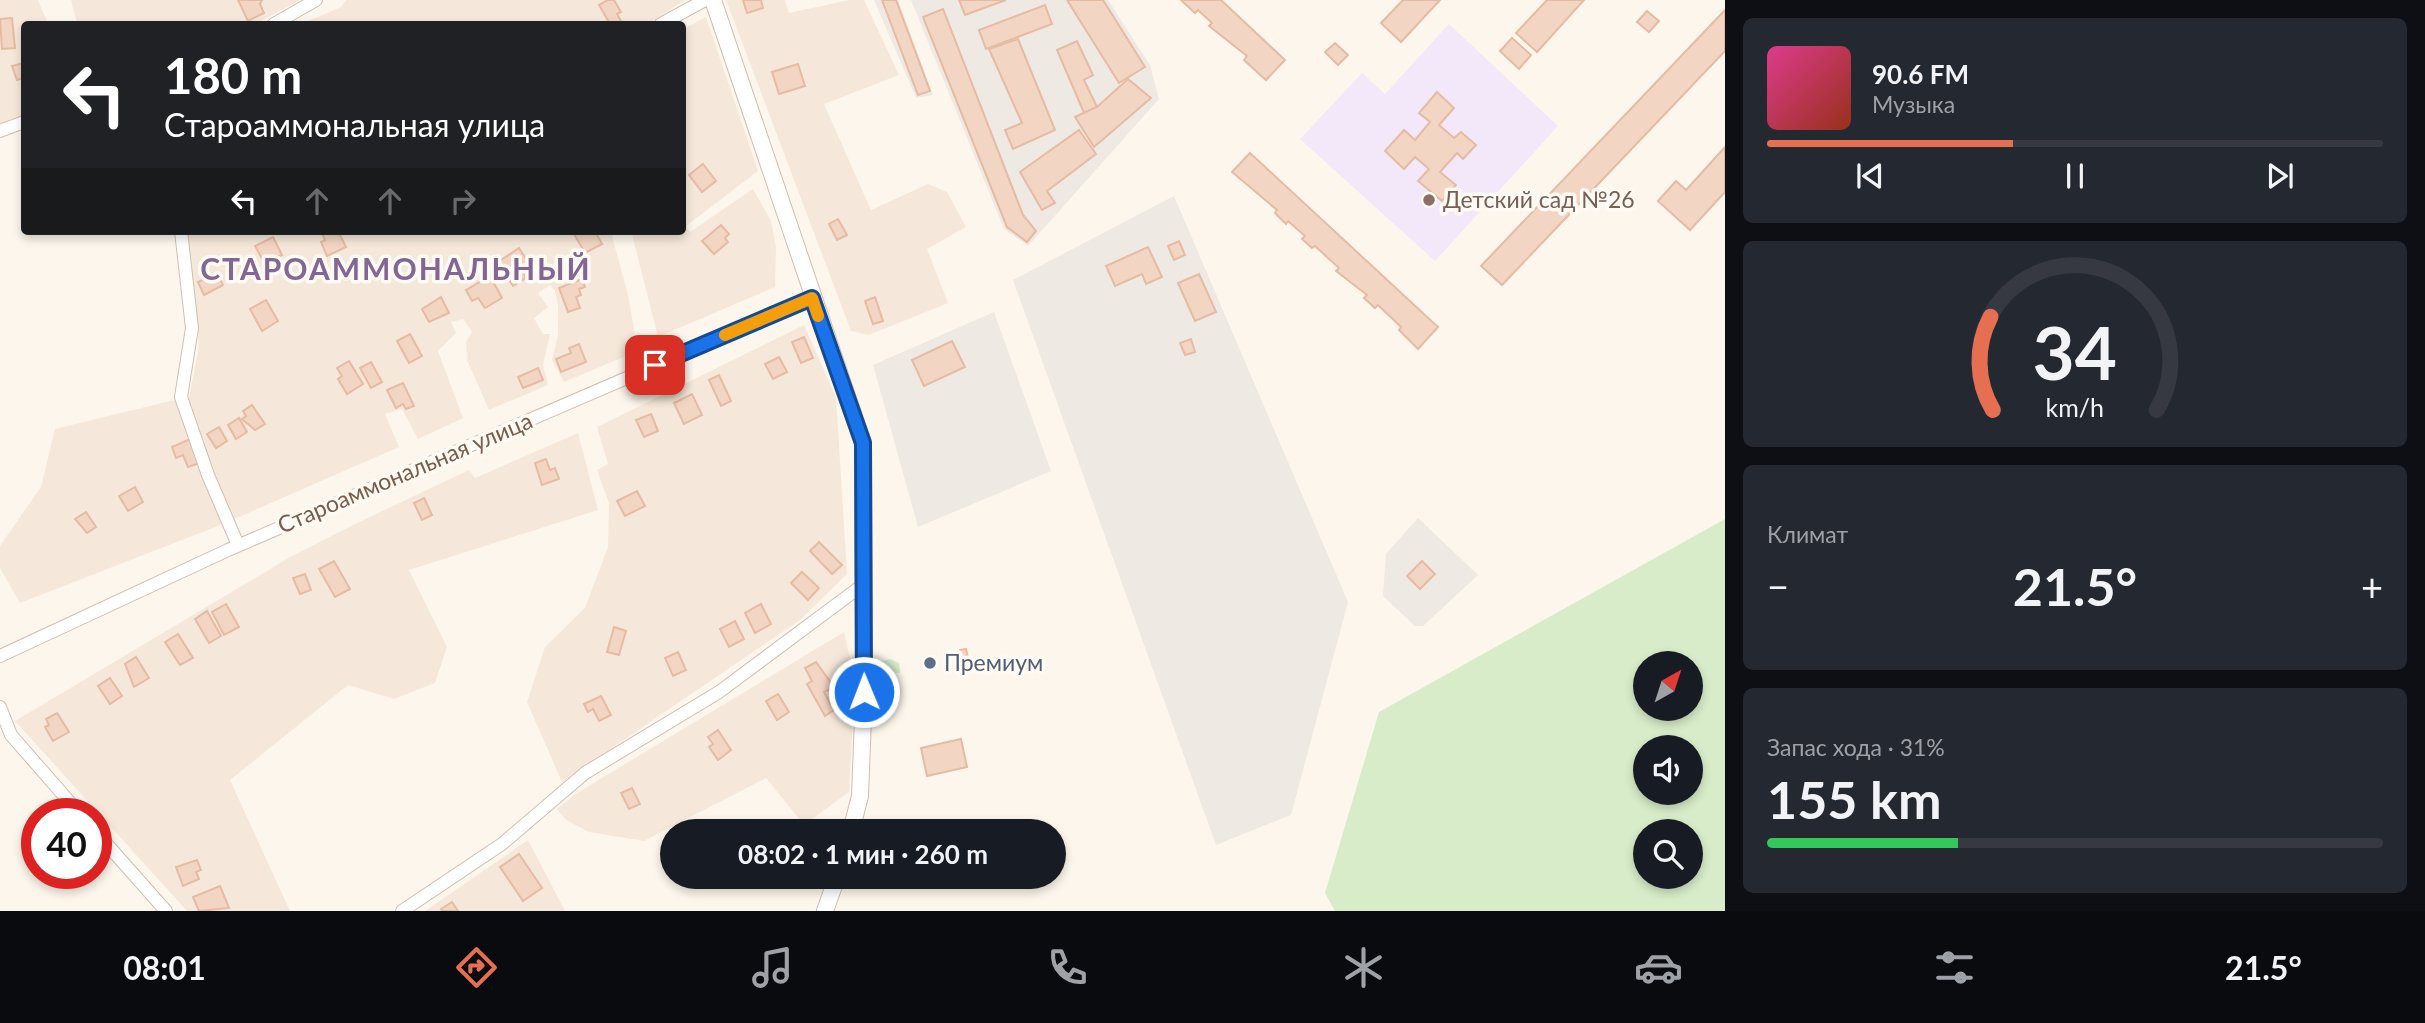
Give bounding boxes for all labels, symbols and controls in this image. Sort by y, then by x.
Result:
text: 180 m [164,46,302,104]
icon: left [49,49,140,140]
text: 90.6 FM [1872,58,1969,90]
text: Музыка [1872,90,1955,118]
text: Староаммональная улица [164,105,545,144]
icon: previous [1851,157,1889,195]
icon: pause [2056,157,2094,195]
icon: next [2261,157,2299,195]
icon: left [225,182,263,220]
icon: ahead [298,182,336,220]
icon: ahead [371,182,409,220]
icon: right [444,182,482,220]
place label: Детский сад №26 [1443,185,1635,213]
marker: Детский сад №26 [1421,192,1437,208]
district label: СТАРОАММОНАЛЬНЫЙ [200,250,592,286]
text: 34 [2033,308,2117,396]
pin [625,335,685,395]
icon: arrive [636,346,674,384]
text: km/h [2046,392,2104,422]
street label: Староаммональная улица [273,406,536,538]
text: Климат [1767,520,1848,548]
text: 21.5° [2013,555,2137,617]
text: − [1767,563,1789,609]
text: + [2361,563,2383,609]
place label: Премиум [944,648,1043,676]
north arrow [1633,651,1703,721]
map controls [1633,651,1703,889]
position arrow [827,655,901,729]
marker: Премиум [922,655,938,671]
text: Запас хода · 31% [1767,733,1945,761]
button: sound [1633,735,1703,805]
text: 155 km [1767,768,1941,830]
speed limit sign: 40 [21,798,112,889]
button: search [1633,819,1703,889]
text: 08:02 · 1 мин · 260 m [738,838,988,870]
icon: directions [452,943,501,992]
icon: music [748,943,797,992]
icon: phone [1043,943,1092,992]
icon: climate [1339,943,1388,992]
icon: car [1634,943,1683,992]
icon: filters [1930,943,1979,992]
text: 08:01 [123,948,206,987]
text: 21.5° [2225,948,2302,987]

